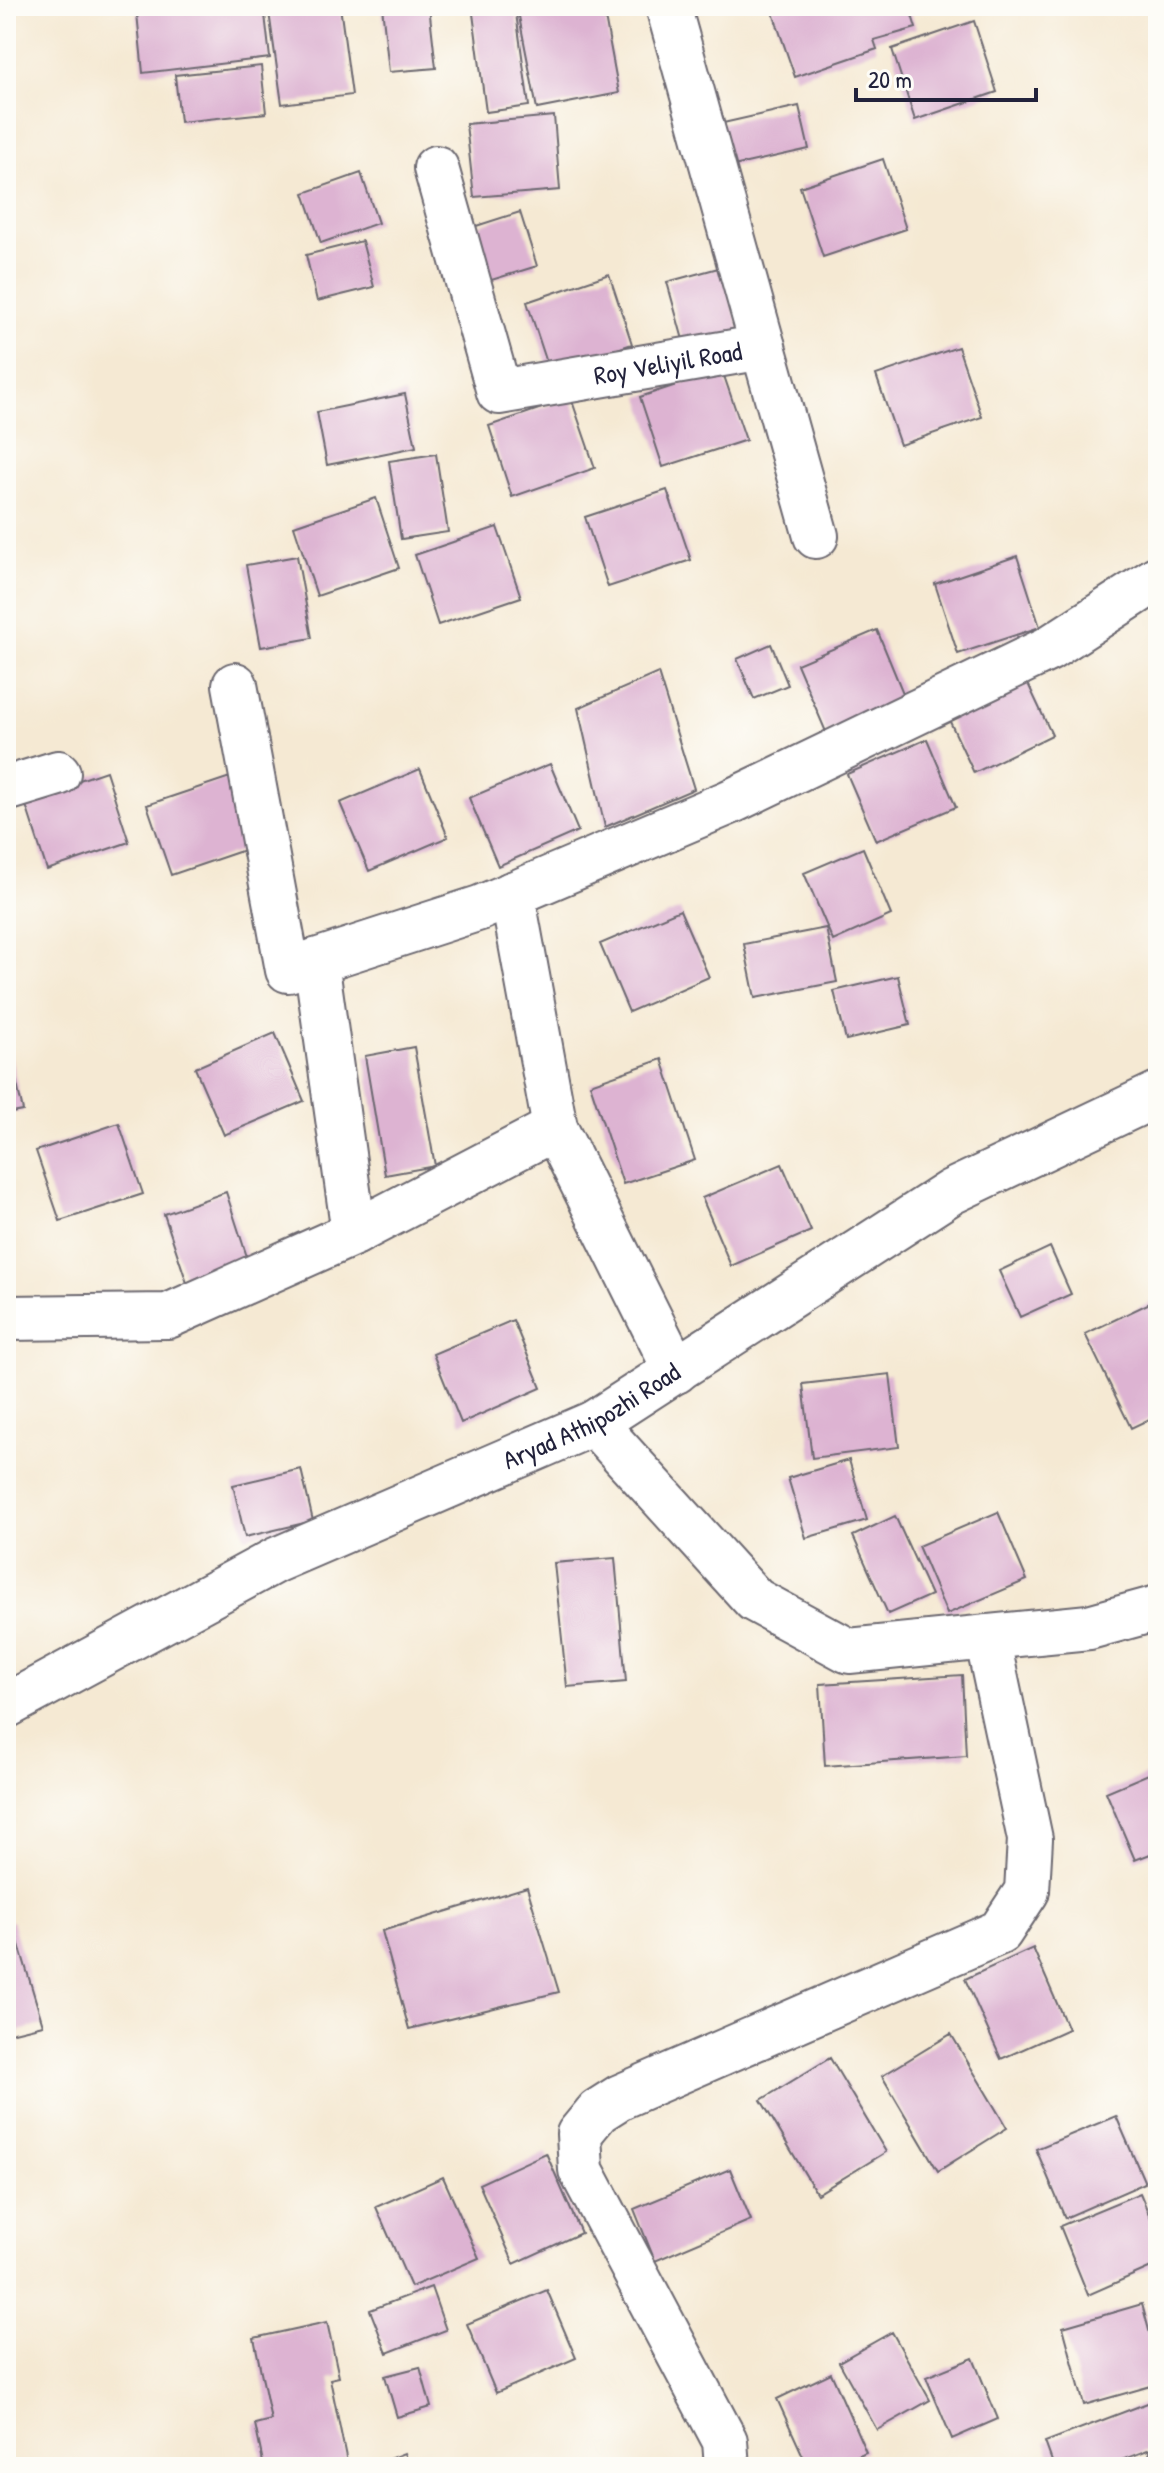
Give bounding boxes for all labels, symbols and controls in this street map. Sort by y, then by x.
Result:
scale bar [856,52,1036,102]
text: 20 m [868,63,912,95]
street label: Roy Veliyil Road [591,333,744,393]
street label: Aryad Athipozhi Road [497,1354,686,1477]

